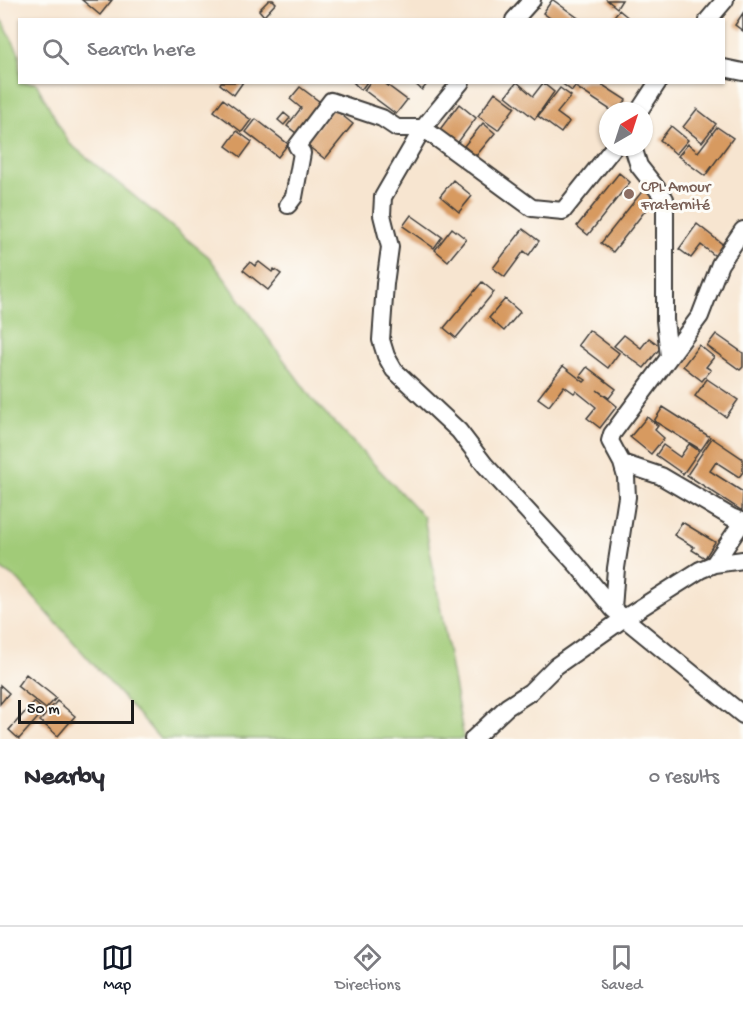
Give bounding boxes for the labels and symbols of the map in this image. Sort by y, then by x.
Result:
north arrow [599,102,653,156]
place label: CPL Amour Fraternité [640,179,712,216]
marker: CPL Amour Fraternité [622,187,636,201]
scale bar [18,697,134,724]

